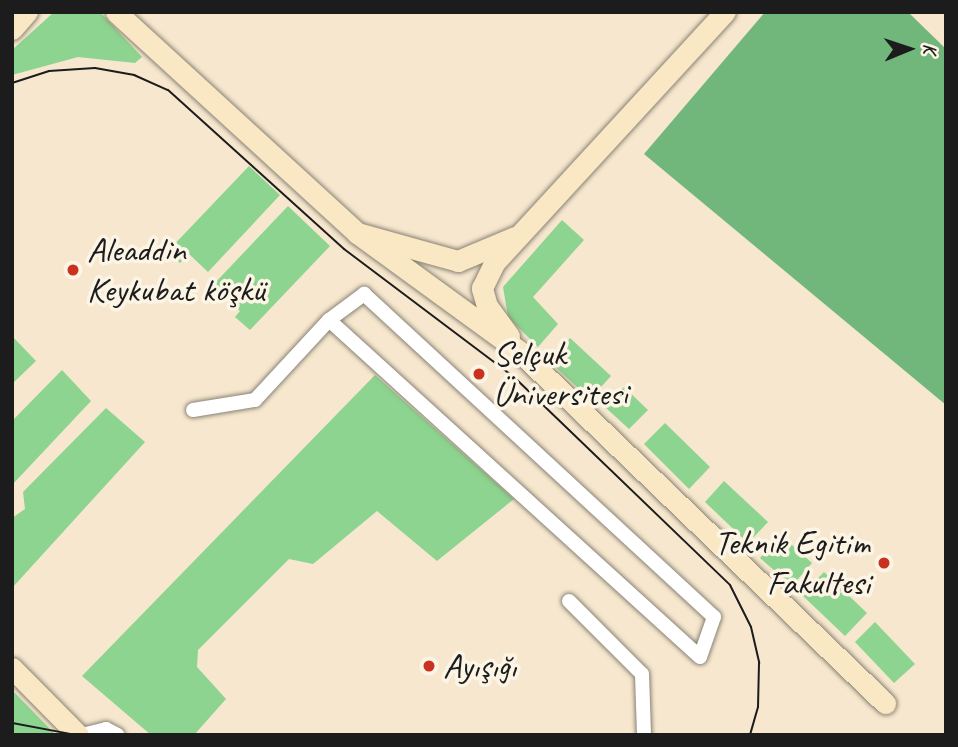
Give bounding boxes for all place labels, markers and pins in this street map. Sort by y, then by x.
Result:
place label: Aleaddin Keykubat köşkü [87,229,264,311]
marker: Aleaddin Keykubat köşkü [65,262,81,278]
place label: Selçuk Üniversitesi [493,333,628,415]
marker: Selçuk Üniversitesi [471,366,487,382]
place label: Teknik Egitim Fakultesi [714,522,870,604]
marker: Teknik Egitim Fakultesi [876,555,892,571]
place label: Ayışığı [443,645,516,687]
marker: Ayışığı [421,658,437,674]

